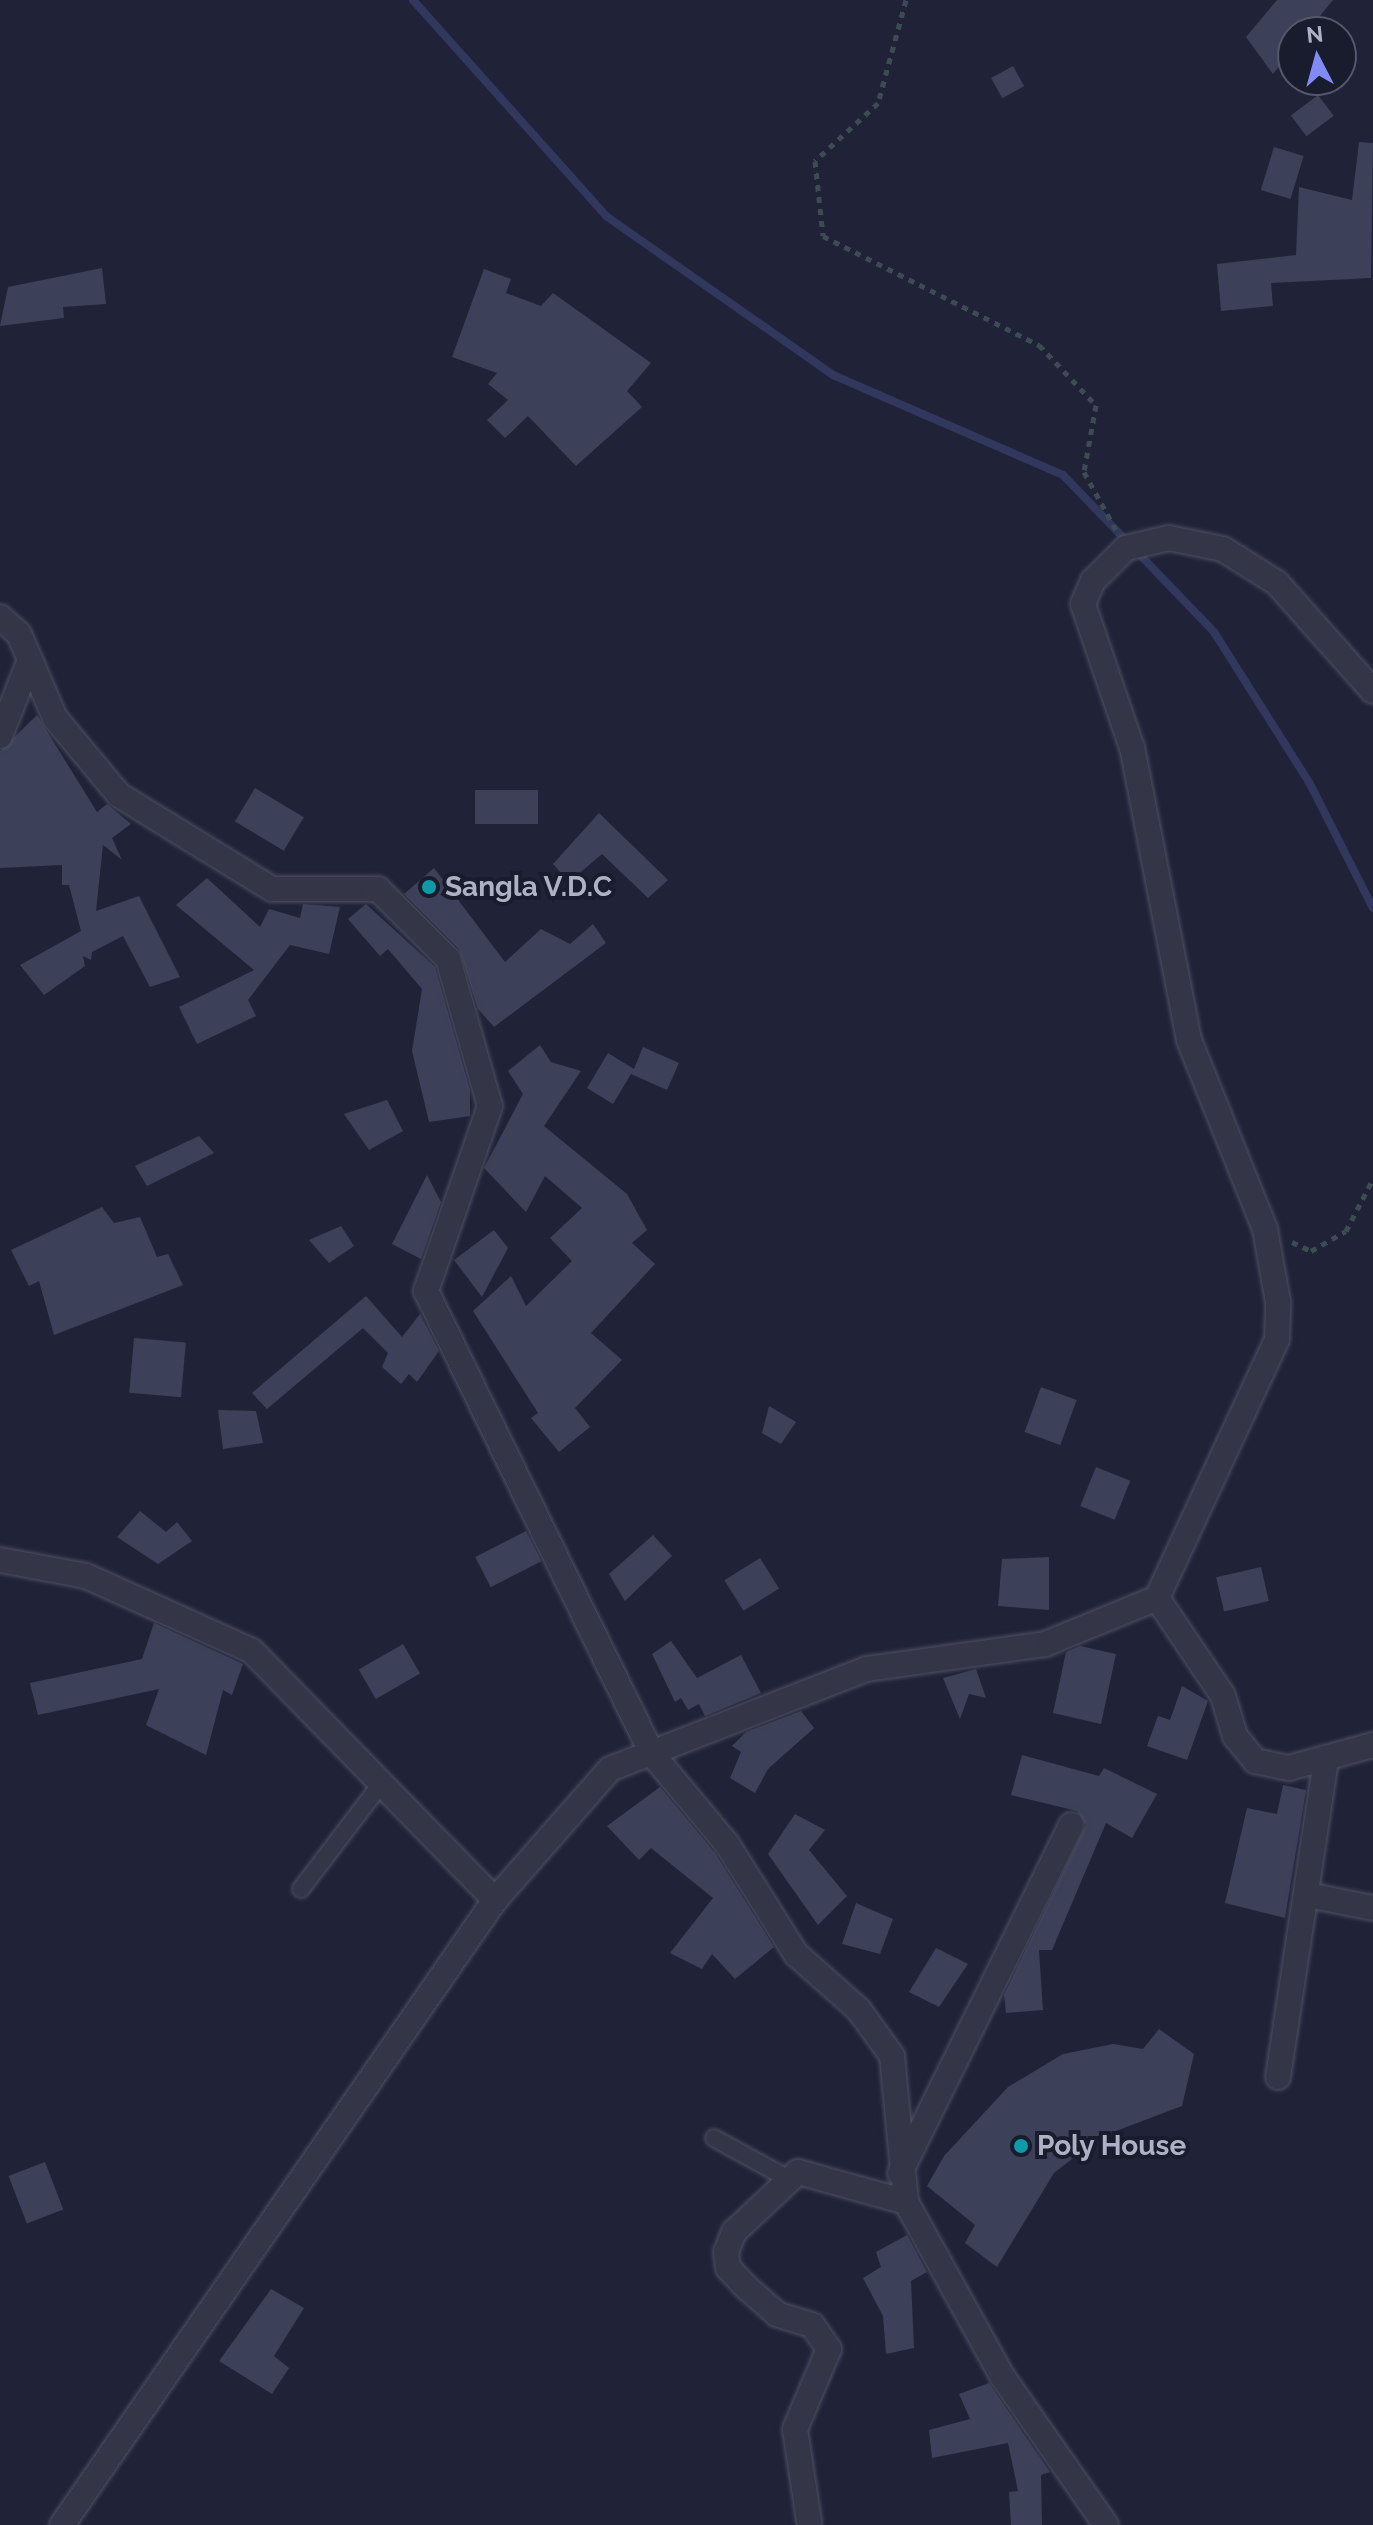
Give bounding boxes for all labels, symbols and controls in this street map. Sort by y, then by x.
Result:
north arrow [1277,16,1357,96]
text: N [1305,20,1324,48]
place label: Sangla V.D.C [445,870,613,904]
marker: Sangla V.D.C [420,878,438,896]
place label: Poly House [1037,2129,1187,2163]
marker: Poly House [1012,2137,1030,2155]

